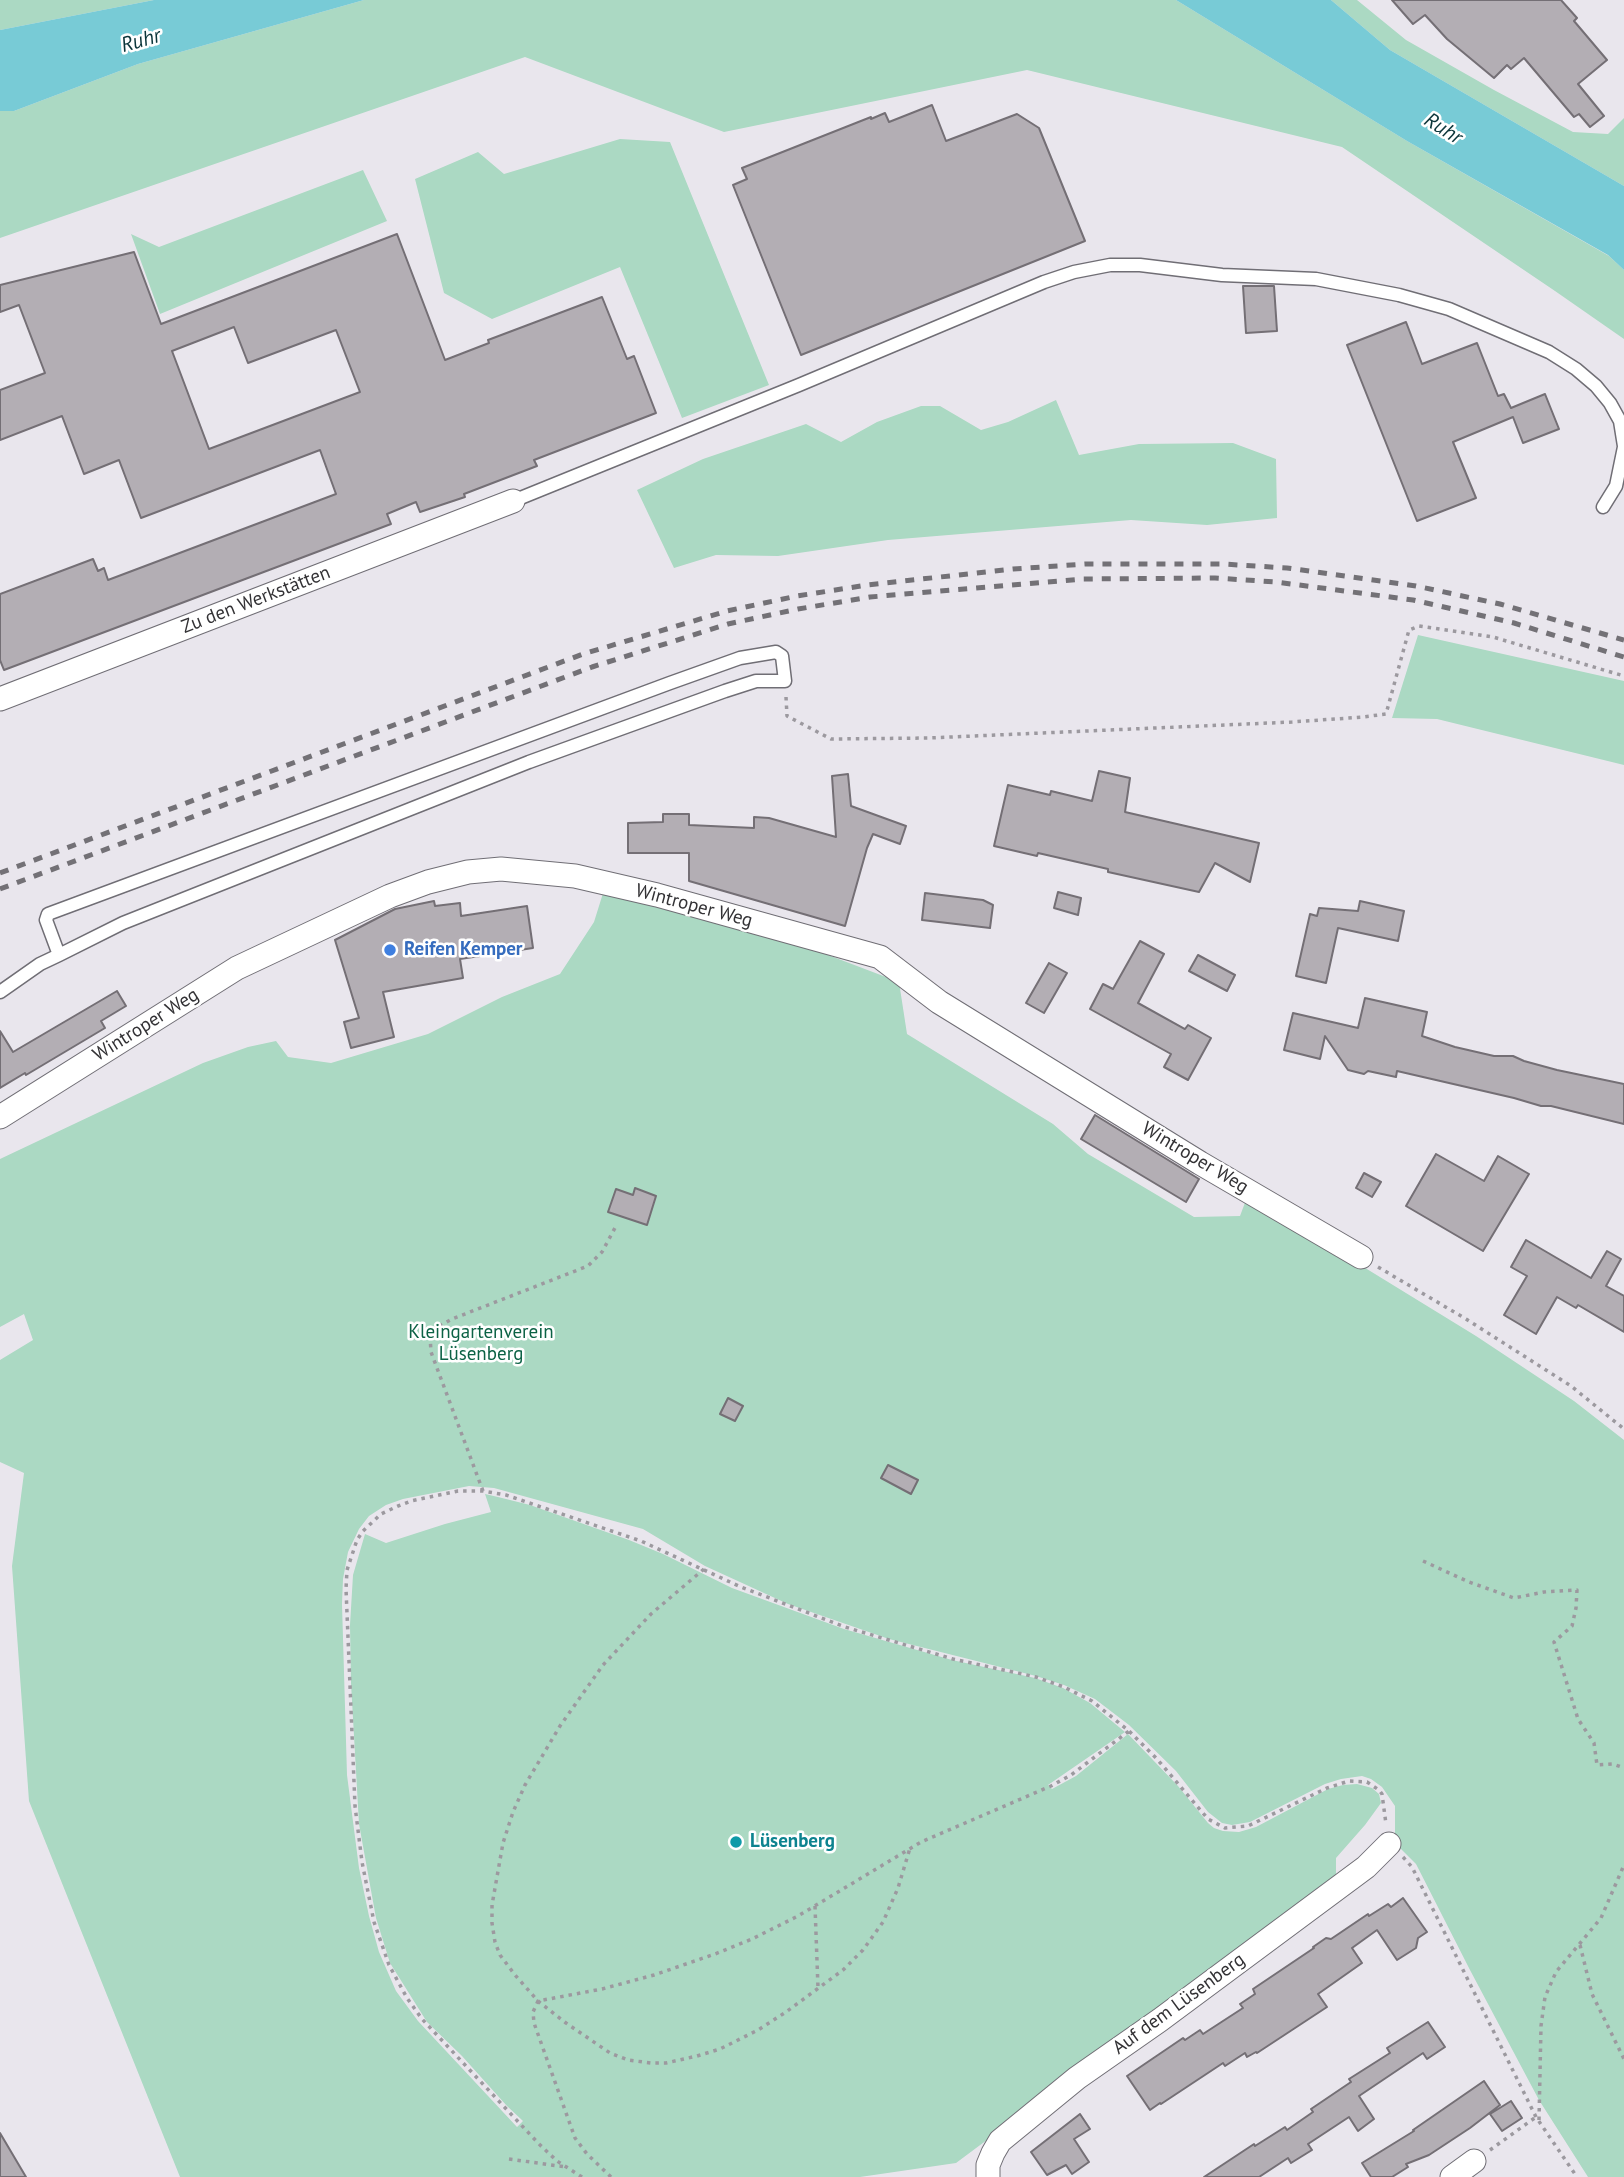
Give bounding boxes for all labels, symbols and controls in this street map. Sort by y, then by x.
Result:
water label: Ruhr [118,23,164,59]
water label: Ruhr [1419,108,1467,150]
street label: Zu den Werkstätten [178,561,334,639]
street label: Wintroper Weg [633,879,755,933]
place label: Reifen Kemper [404,939,523,961]
marker: Reifen Kemper [382,942,398,958]
street label: Wintroper Weg [89,983,203,1067]
street label: Wintroper Weg [1138,1117,1252,1199]
park label: Kleingartenverein Lüsenberg [408,1322,554,1366]
place label: Lüsenberg [750,1831,835,1853]
marker: Lüsenberg [728,1834,744,1850]
street label: Auf dem Lüsenberg [1109,1948,1249,2060]

